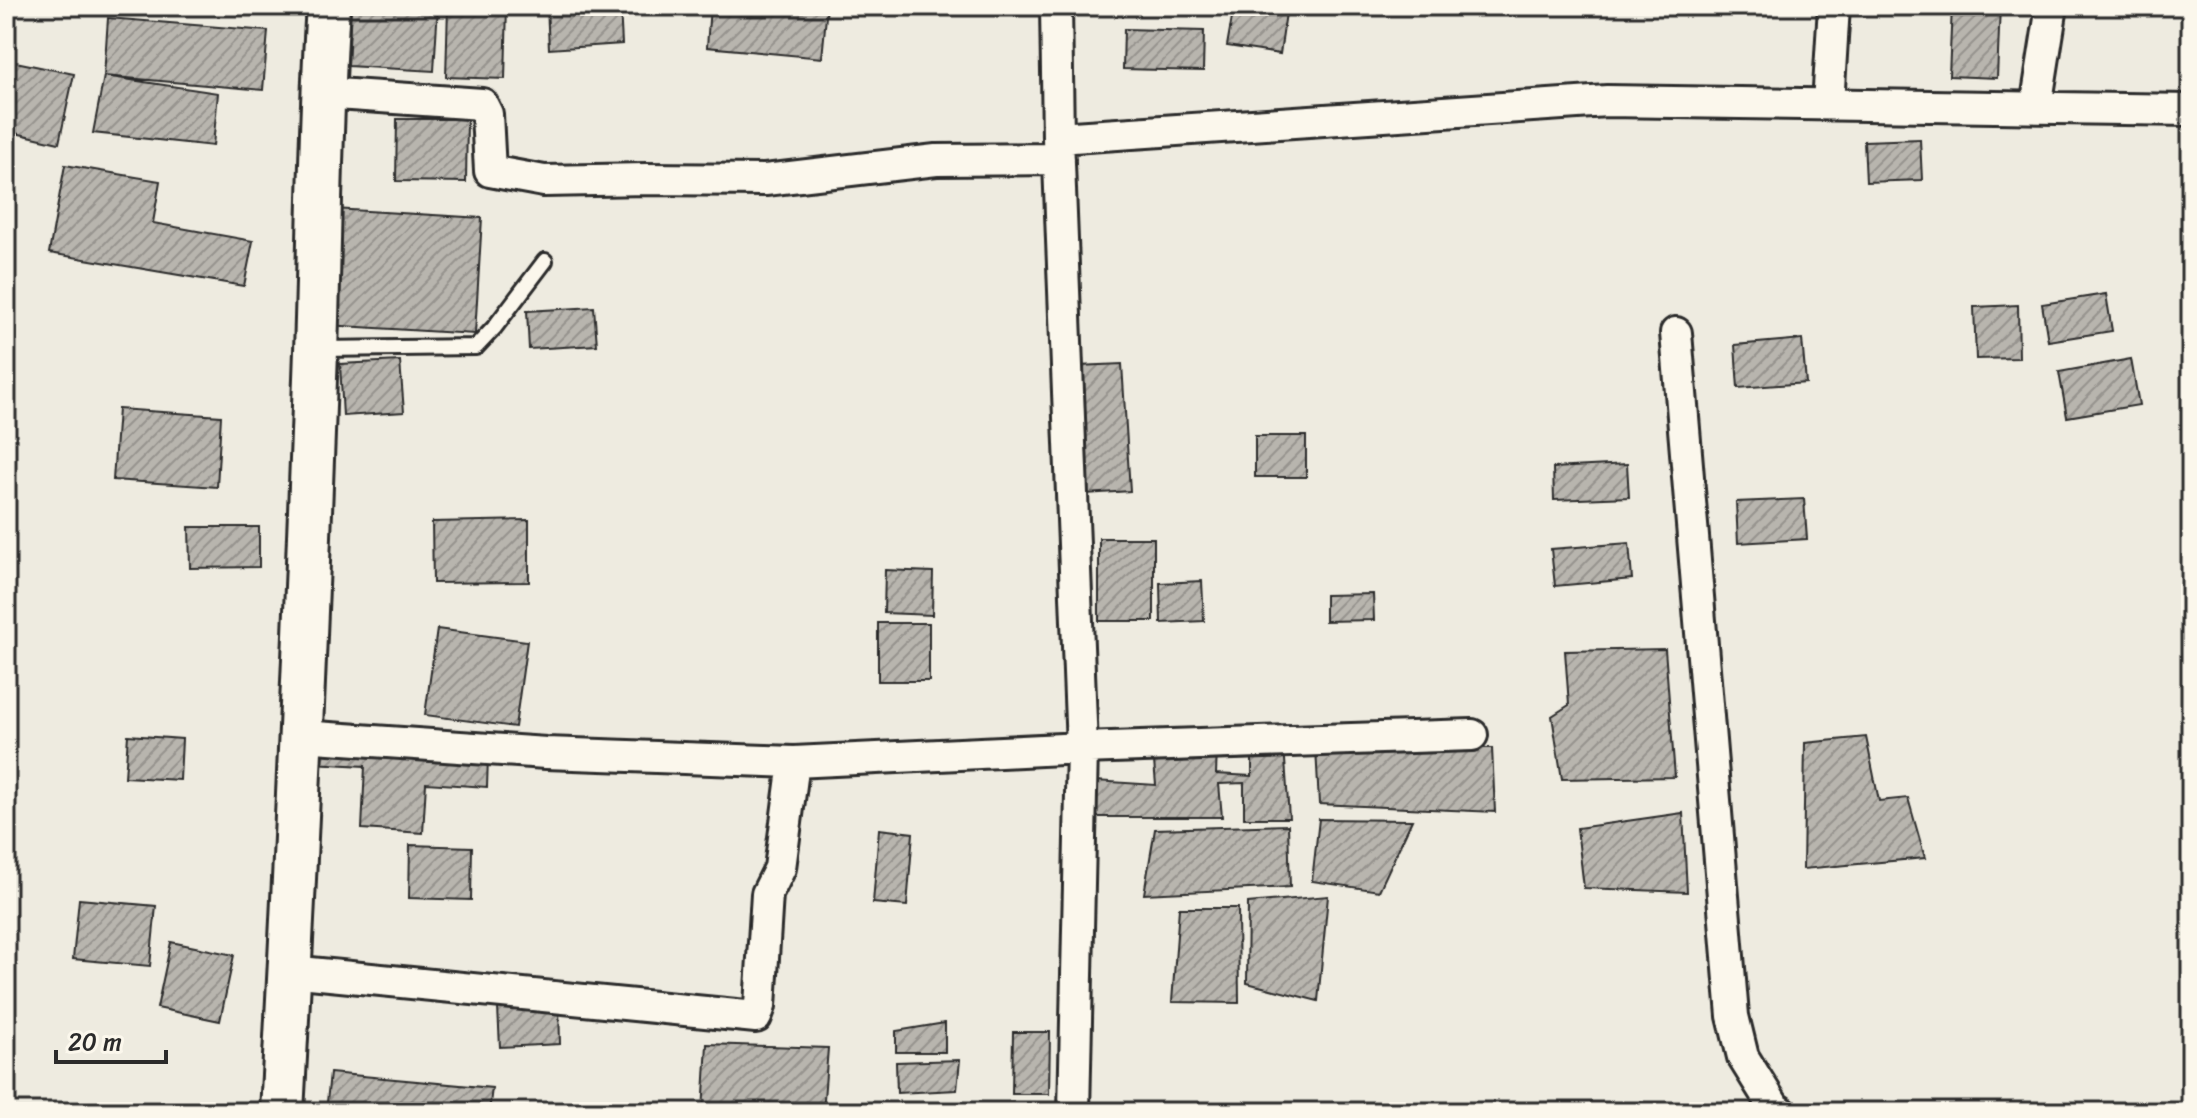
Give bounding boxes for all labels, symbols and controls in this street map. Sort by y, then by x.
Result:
scale bar [56,1014,166,1064]
text: 20 m [68,1021,122,1063]

